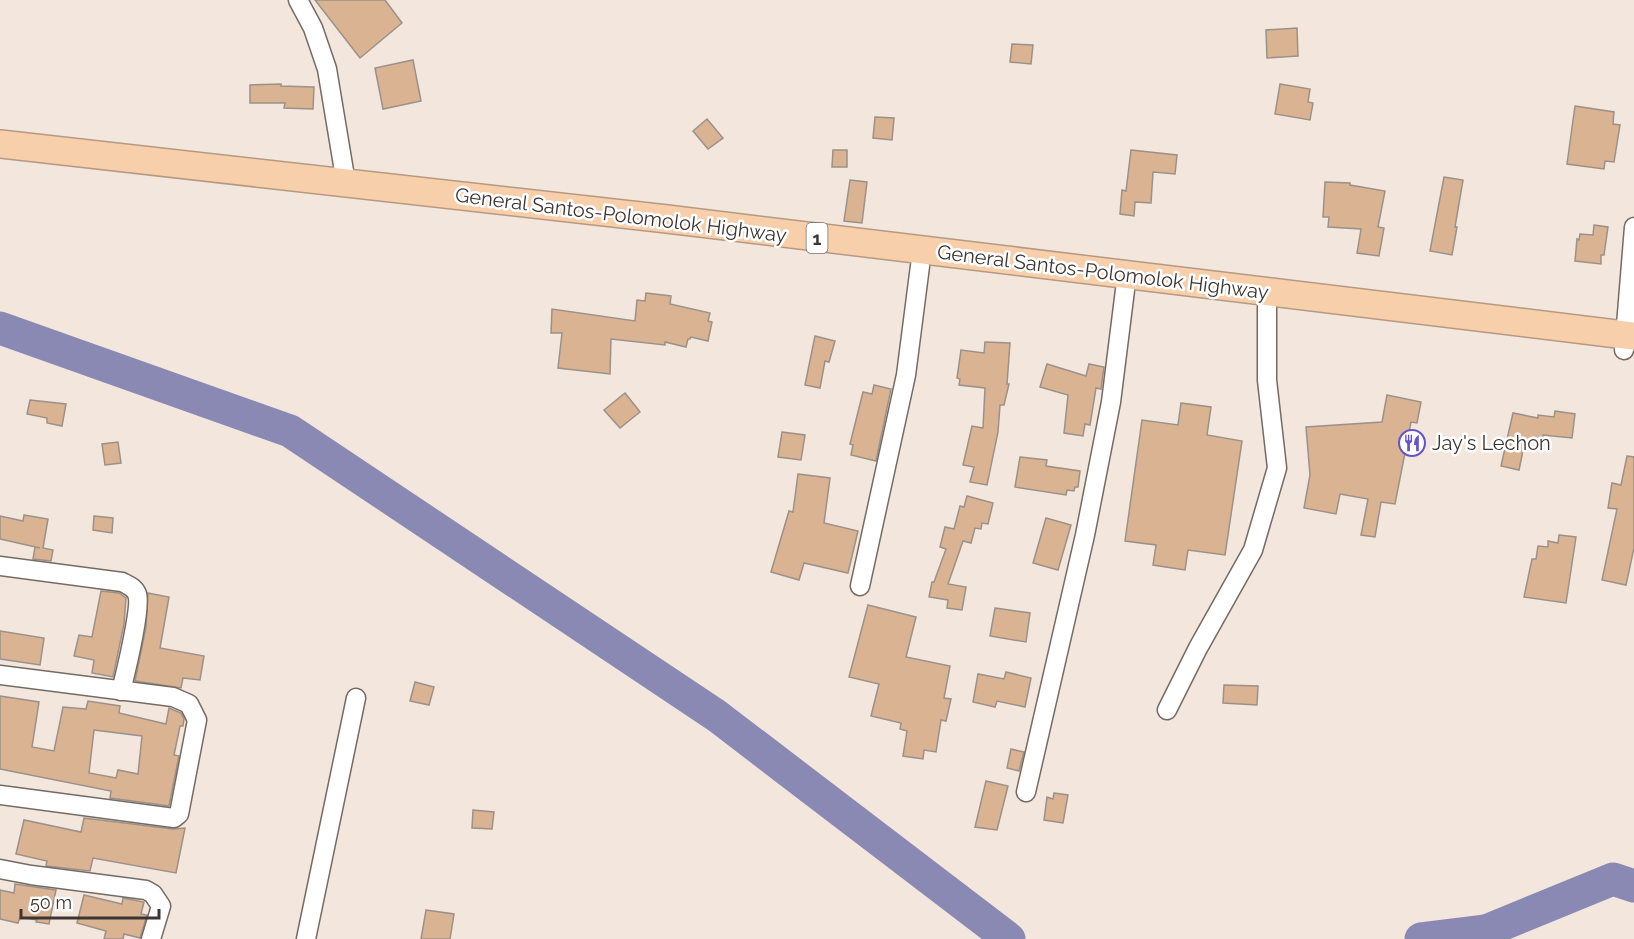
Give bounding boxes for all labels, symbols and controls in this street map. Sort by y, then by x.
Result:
street label: General Santos-Polomolok Highway [454,183,788,247]
road number: 1 [806,223,828,253]
street label: General Santos-Polomolok Highway [936,240,1270,304]
restaurant icon: Jay's Lechon [1397,428,1427,458]
place label: Jay's Lechon [1432,431,1551,455]
scale bar [21,882,159,920]
text: 50 m [30,892,72,913]

